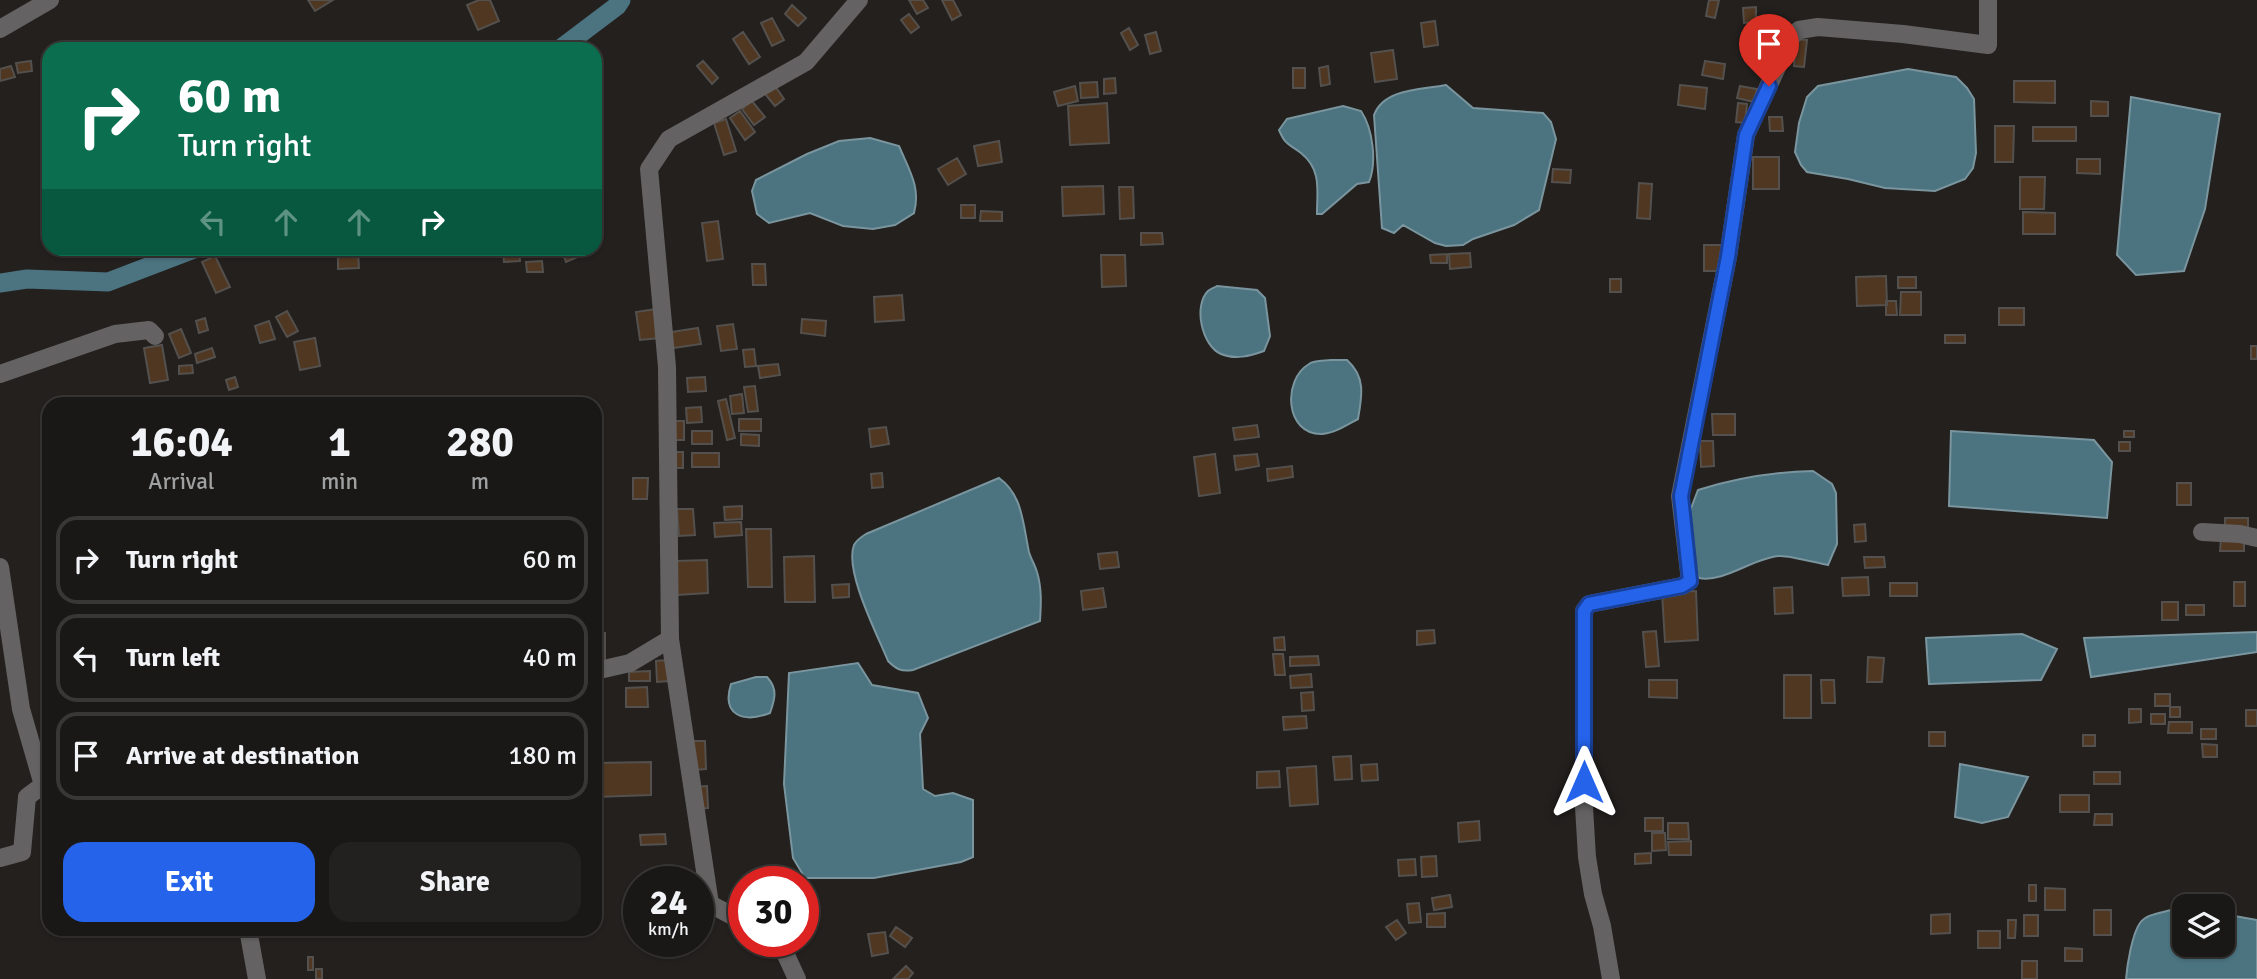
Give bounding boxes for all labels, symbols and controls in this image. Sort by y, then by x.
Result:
pin [1739,14,1799,86]
icon: arrive [1750,25,1788,63]
text: 60 m [178,66,281,126]
icon: right [63,70,154,161]
text: Turn right [178,126,311,165]
icon: left [194,203,232,241]
icon: ahead [267,203,305,241]
icon: ahead [340,203,378,241]
icon: right [413,203,451,241]
text: 16:04 [130,417,233,468]
text: 1 [328,417,351,468]
text: 280 [446,417,514,468]
text: Arrival [148,467,215,496]
text: min [321,467,358,496]
text: m [471,467,489,496]
icon: right [67,541,105,579]
text: Turn right [126,544,238,576]
text: 60 m [522,544,577,576]
icon: left [67,639,105,677]
text: Turn left [126,642,220,674]
text: 40 m [522,642,577,674]
icon: arrive [67,737,105,775]
text: Arrive at destination [126,740,359,772]
text: 180 m [508,740,577,772]
position arrow [1547,745,1621,819]
button: Exit [63,842,315,922]
button: Share [329,842,581,922]
speed limit sign: 30 [728,866,819,957]
text: 24 [650,881,687,924]
map controls [2172,894,2235,957]
button: layers [2172,894,2235,957]
text: km/h [648,918,689,940]

